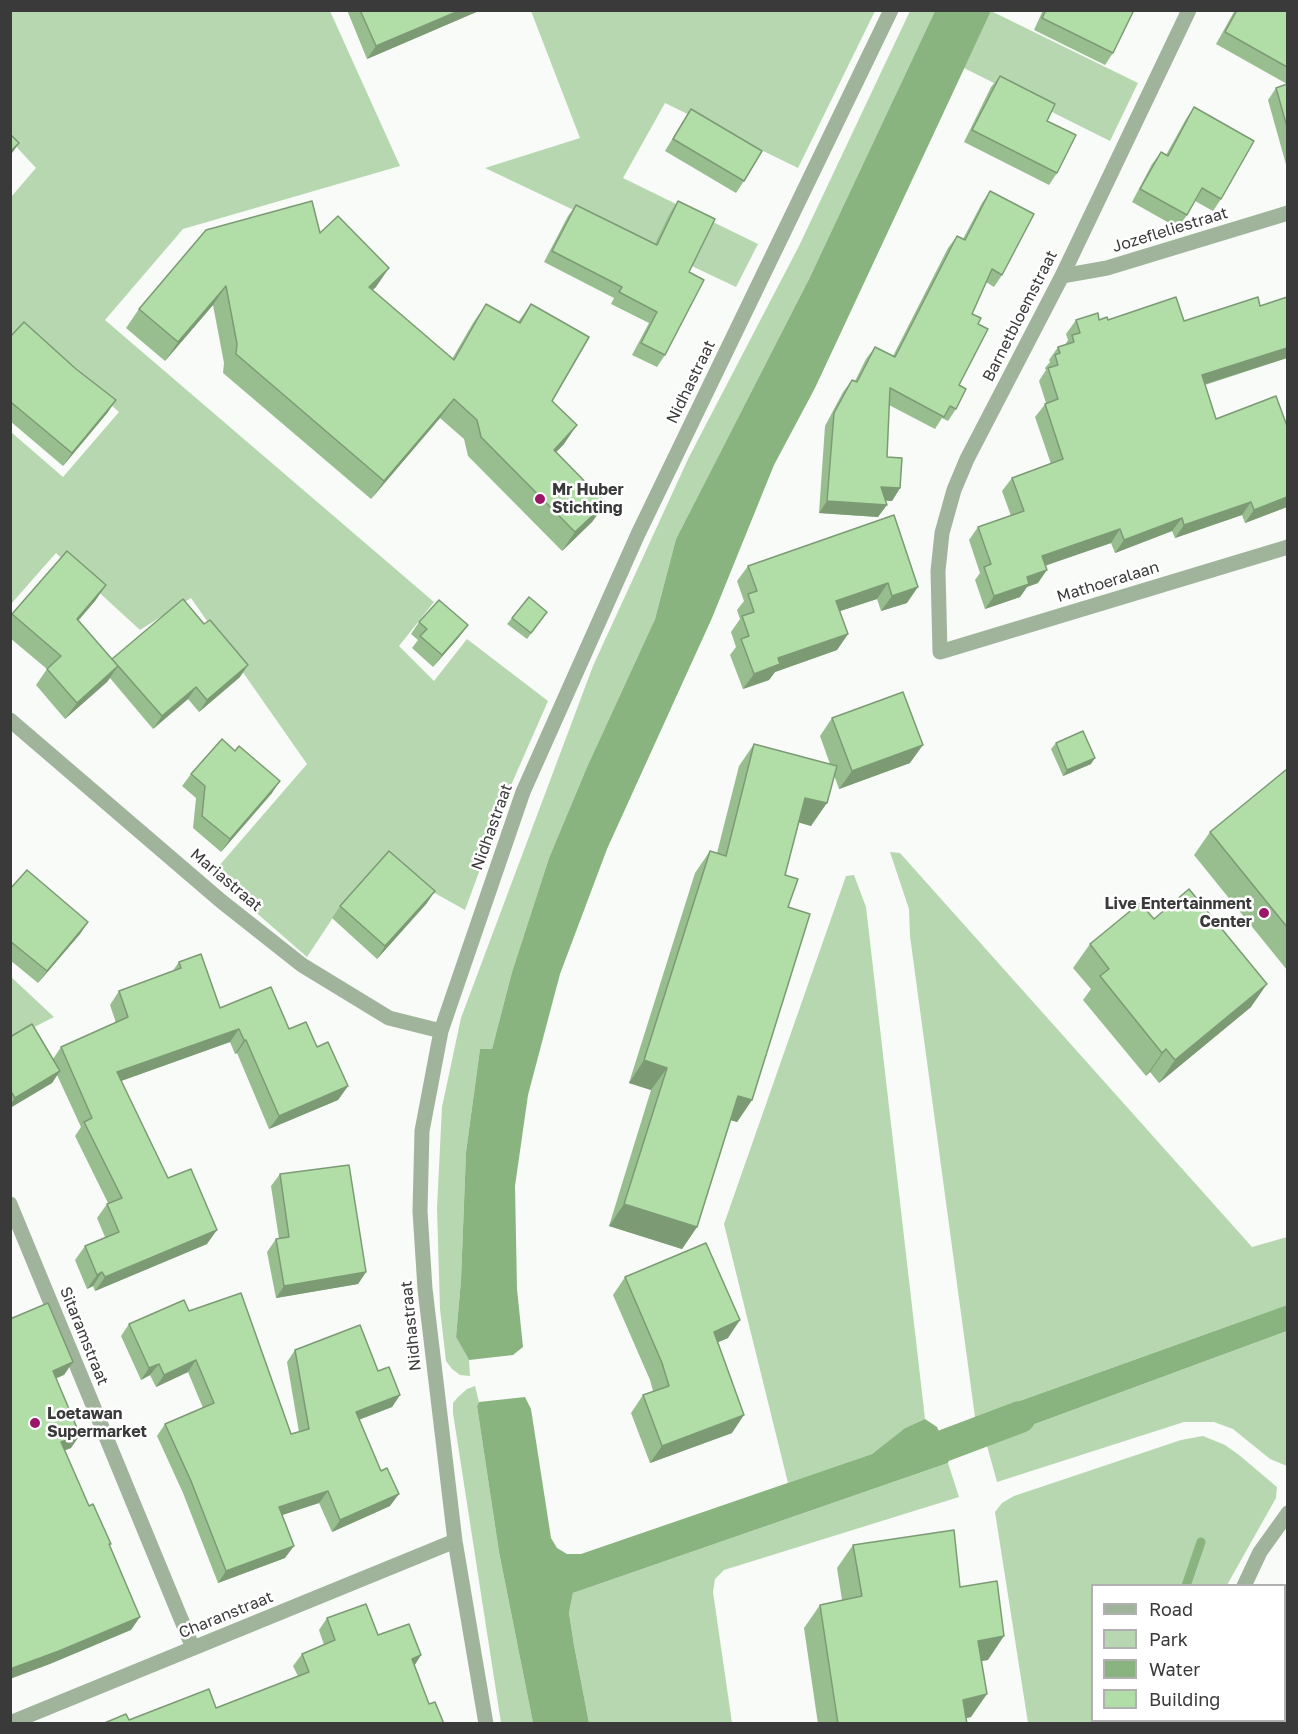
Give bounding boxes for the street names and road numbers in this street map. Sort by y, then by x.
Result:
street label: Jozefleliestraat [1110,203,1230,257]
street label: Barnetbloemstraat [979,247,1061,385]
street label: Nidhastraat [663,337,719,427]
street label: Mathoeralaan [1055,557,1161,607]
street label: Nidhastraat [468,781,516,873]
street label: Mariastraat [186,844,266,916]
street label: Nidhastraat [397,1280,425,1372]
street label: Sitaramstraat [56,1284,112,1388]
street label: Charanstraat [176,1587,276,1643]

